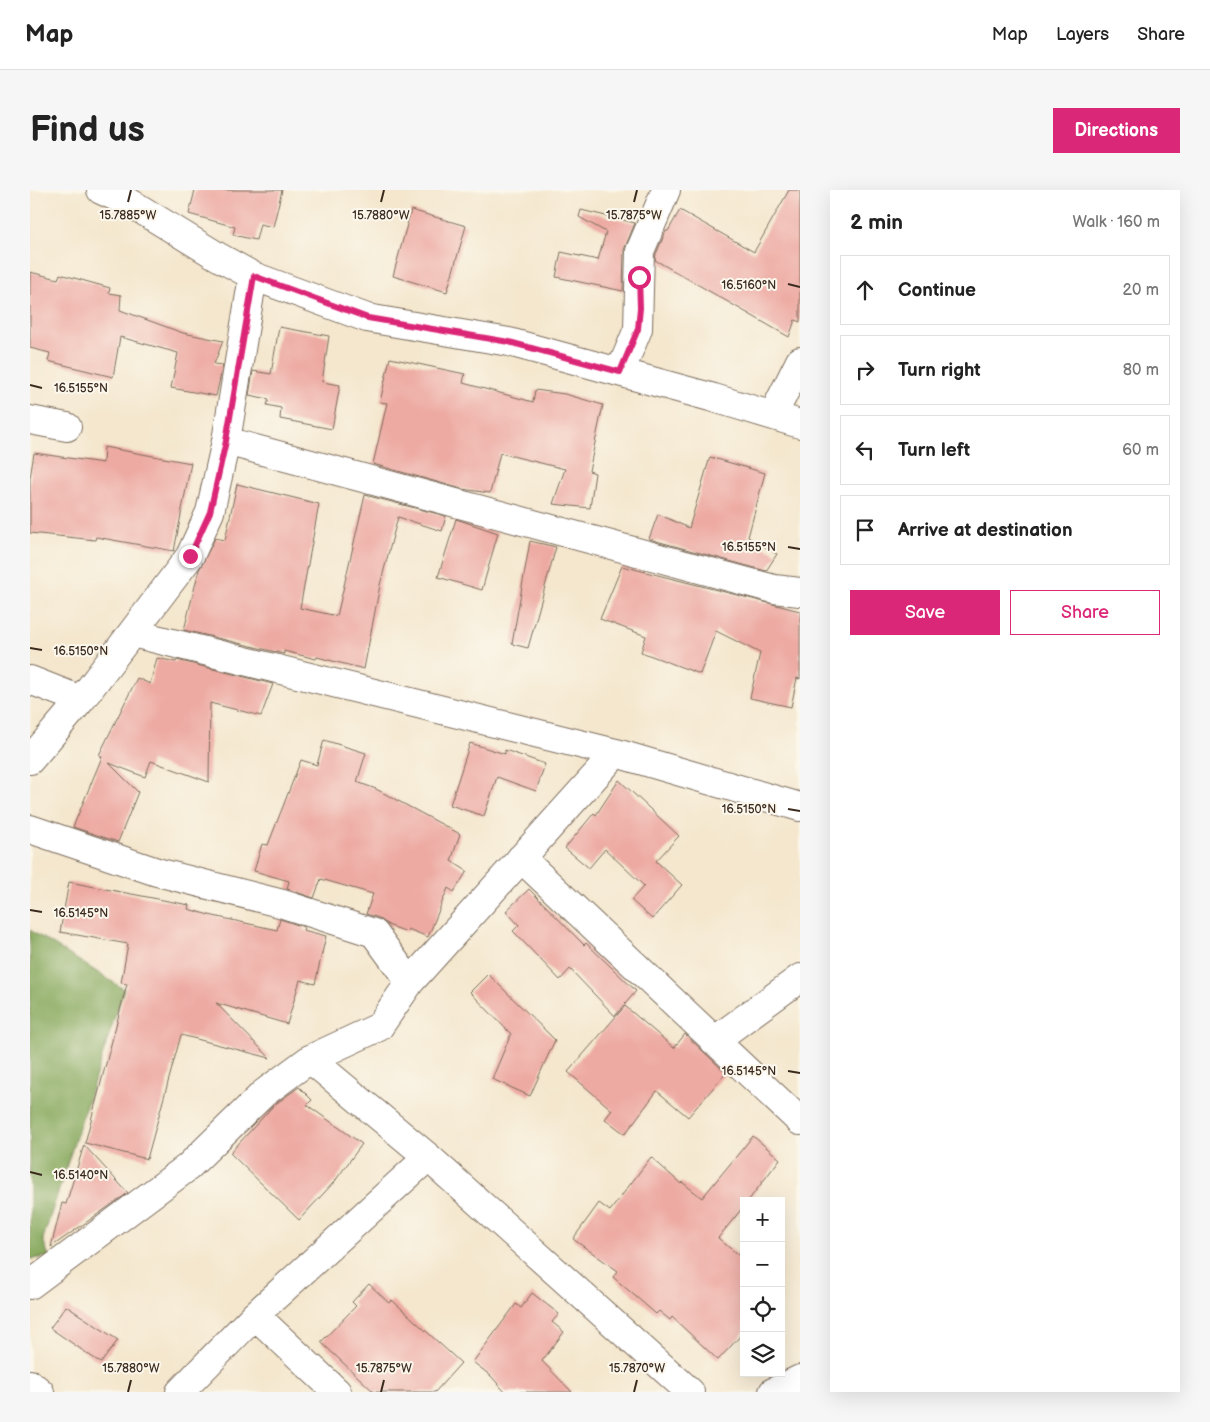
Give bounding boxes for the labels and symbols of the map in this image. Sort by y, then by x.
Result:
text: 15.7885°W [100,208,157,223]
text: 15.7880°W [352,208,410,223]
text: 15.7875°W [606,208,662,223]
route start [628,266,651,289]
text: 16.5160°N [722,278,776,293]
text: 16.5155°N [54,381,108,396]
text: 16.5155°N [722,540,776,555]
route end [179,545,202,568]
text: 16.5150°N [54,644,108,659]
text: 16.5150°N [722,802,776,817]
text: 16.5145°N [54,906,108,921]
text: 16.5145°N [722,1064,776,1079]
text: 16.5140°N [54,1168,108,1183]
text: 15.7880°W [102,1361,160,1376]
text: 15.7875°W [356,1361,412,1376]
text: 15.7870°W [609,1361,665,1376]

